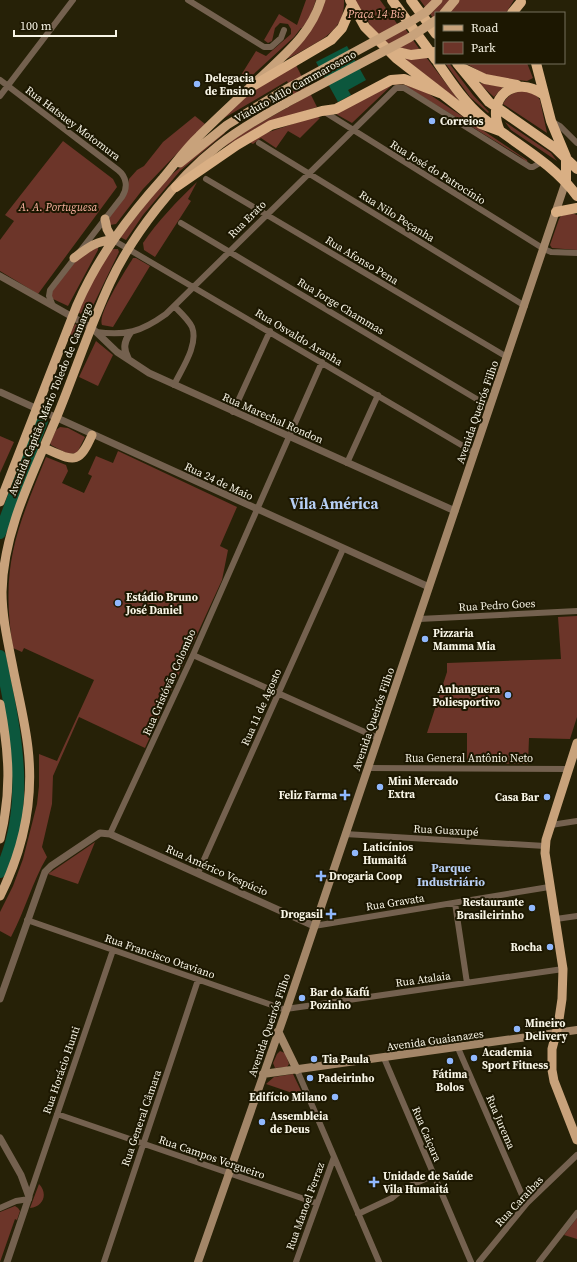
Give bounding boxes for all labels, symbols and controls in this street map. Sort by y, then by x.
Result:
park label: Praça 14 Bis [347,7,404,22]
scale bar [14,12,116,38]
legend [435,12,565,64]
text: 100 m [20,18,52,34]
text: Road [471,20,498,36]
text: Park [471,40,496,56]
street label: Viaduto Milo Cammarosano [232,47,359,126]
place label: Delegacia de Ensino [205,71,254,99]
marker: Delegacia de Ensino [192,79,202,89]
street label: Rua Hatsuey Motomura [22,83,124,164]
place label: Correios [440,114,484,129]
marker: Correios [427,116,437,126]
street label: Rua José do Patrocínio [387,137,488,208]
street label: Rua Nilo Peçanha [356,187,438,246]
street label: Rua Erato [225,197,270,242]
park label: A. A. Portuguesa [18,200,97,215]
street label: Rua Afonso Pena [322,233,401,288]
street label: Rua Jorge Chammas [294,274,387,339]
street label: Avenida Capitão Mário Toledo de Camargo [5,300,96,498]
street label: Rua Osvaldo Aranha [252,305,346,370]
street label: Avenida Queirós Filho [453,359,502,466]
street label: Rua Marechal Rondon [220,389,326,448]
street label: Rua 24 de Maio [182,459,256,504]
district label: Vila América [290,493,379,514]
place label: Estádio Bruno José Daniel [125,590,198,618]
street label: Rua Pedro Goes [458,596,536,615]
marker: Estádio Bruno José Daniel [113,598,123,608]
place label: Pizzaria Mamma Mia [433,626,496,654]
street label: Rua Cristóvão Colombo [139,627,200,738]
marker: Pizzaria Mamma Mia [420,634,430,644]
street label: Rua 11 de Agosto [238,666,285,748]
street label: Avenida Queirós Filho [349,666,398,773]
place label: Anhanguera Poliesportivo [432,682,500,710]
marker: Anhanguera Poliesportivo [503,690,513,700]
street label: Rua General Antônio Neto [405,751,533,766]
place label: Mini Mercado Extra [388,774,458,802]
marker: Mini Mercado Extra [375,782,385,792]
place label: Feliz Farma [279,788,337,803]
marker: Feliz Farma [340,790,350,800]
place label: Casa Bar [495,790,540,805]
marker: Casa Bar [542,792,552,802]
street label: Rua Guaxupé [413,821,479,840]
place label: Laticínios Humaitá [363,840,413,868]
street label: Rua Américo Vespúcio [163,841,270,900]
marker: Laticínios Humaitá [350,848,360,858]
district label: Parque Industriário [417,860,485,890]
place label: Drogaria Coop [329,869,403,884]
marker: Drogaria Coop [316,871,326,881]
street label: Rua Gravata [365,890,426,915]
place label: Restaurante Brasileirinho [457,895,524,923]
marker: Restaurante Brasileirinho [527,903,537,913]
place label: Drogasil [280,907,323,922]
marker: Drogasil [326,909,336,919]
street label: Rua Francisco Otaviano [103,931,217,982]
place label: Rocha [510,940,542,955]
marker: Rocha [545,942,555,952]
street label: Rua Atalaia [395,968,452,991]
street label: Avenida Queirós Filho [245,972,294,1079]
place label: Bar do Kafú Pozinho [310,985,370,1013]
marker: Bar do Kafú Pozinho [297,993,307,1003]
place label: Mineiro Delivery [525,1016,568,1044]
street label: Rua Horácio Hunti [39,1024,84,1116]
marker: Mineiro Delivery [512,1024,522,1034]
street label: Avenida Guaianazes [386,1026,485,1055]
place label: Academia Sport Fitness [482,1045,548,1073]
place label: Tia Paula [322,1052,369,1067]
marker: Academia Sport Fitness [469,1053,479,1063]
marker: Tia Paula [309,1054,319,1064]
marker: Fátima Bolos [445,1056,455,1066]
place label: Fátima Bolos [433,1067,468,1095]
street label: Rua General Câmara [118,1068,165,1168]
place label: Padeirinho [318,1071,375,1086]
marker: Padeirinho [305,1073,315,1083]
place label: Edifício Milano [249,1090,327,1105]
marker: Edifício Milano [330,1092,340,1102]
street label: Rua Jurema [482,1093,519,1152]
street label: Rua Caiçara [408,1104,445,1164]
place label: Assembleia de Deus [270,1109,329,1137]
marker: Assembleia de Deus [257,1117,267,1127]
street label: Rua Campos Vergueiro [157,1132,267,1183]
street label: Rua Manoel Ferraz [283,1160,328,1252]
place label: Unidade de Saúde Vila Humaitá [383,1169,473,1197]
street label: Rua Caraíbas [492,1173,547,1230]
marker: Unidade de Saúde Vila Humaitá [368,1176,380,1188]

